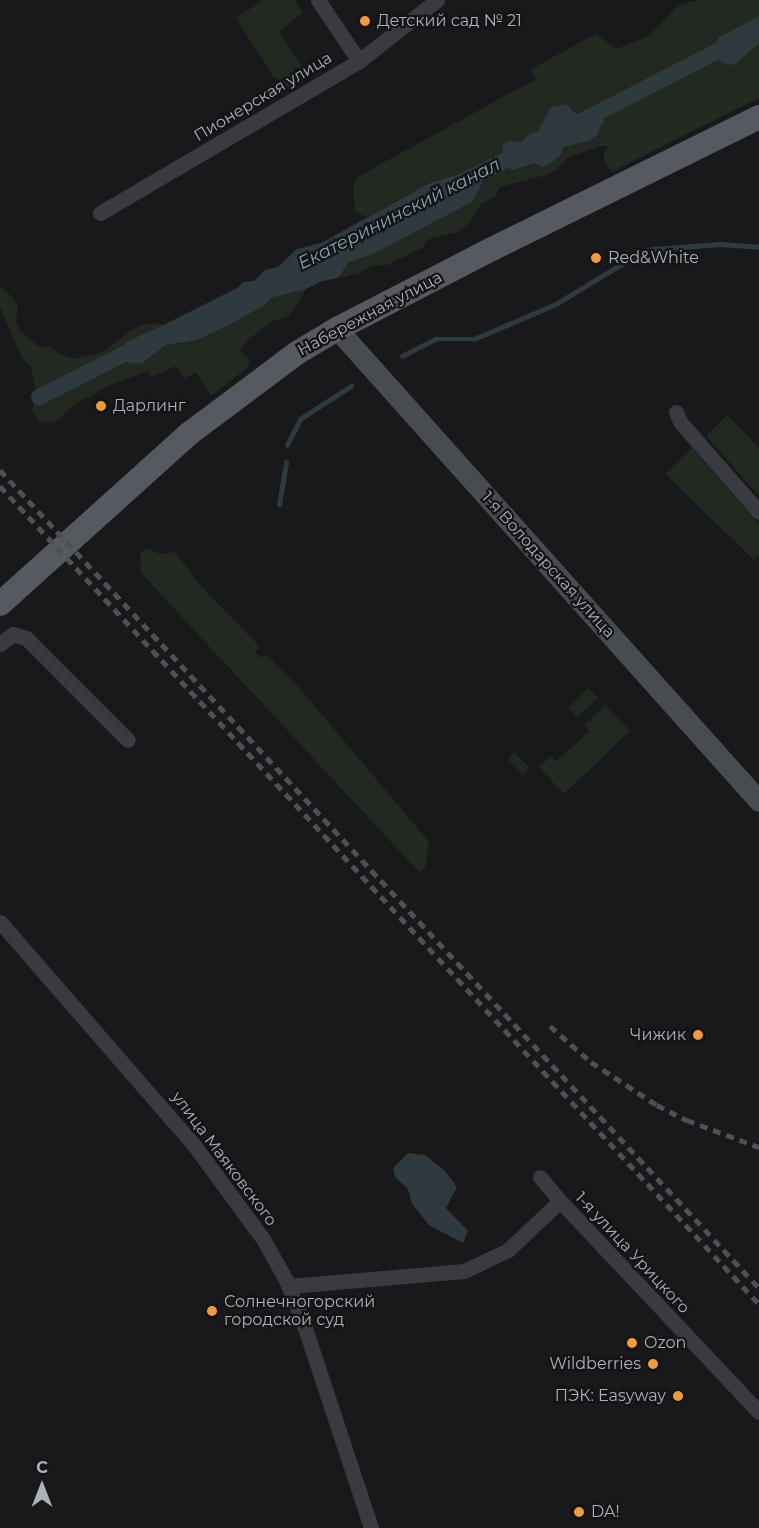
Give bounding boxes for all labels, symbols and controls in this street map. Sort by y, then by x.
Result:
place label: Детский сад № 21 [377,11,522,31]
marker: Детский сад № 21 [358,14,372,28]
street label: Пионерская улица [191,48,335,146]
water label: Екатерининский канал [294,154,504,274]
place label: Red&White [608,248,699,268]
marker: Red&White [589,251,603,265]
street label: Набережная улица [295,268,445,360]
place label: Дарлинг [113,396,185,416]
marker: Дарлинг [94,399,108,413]
street label: 1-я Володарская улица [477,488,619,642]
place label: Чижик [630,1025,686,1045]
marker: Чижик [691,1028,705,1042]
street label: улица Маяковского [167,1088,281,1230]
street label: 1-я улица Урицкого [571,1188,693,1318]
place label: Солнечногорский городской суд [224,1292,375,1330]
marker: Солнечногорский городской суд [205,1304,219,1318]
place label: Ozon [644,1333,686,1353]
marker: Ozon [625,1336,639,1350]
place label: Wildberries [549,1354,641,1374]
marker: Wildberries [646,1357,660,1371]
place label: ПЭК: Easyway [555,1386,666,1406]
marker: ПЭК: Easyway [671,1389,685,1403]
north arrow [12,1456,72,1516]
text: С [36,1458,48,1477]
place label: DA! [591,1502,620,1522]
marker: DA! [572,1505,586,1519]

